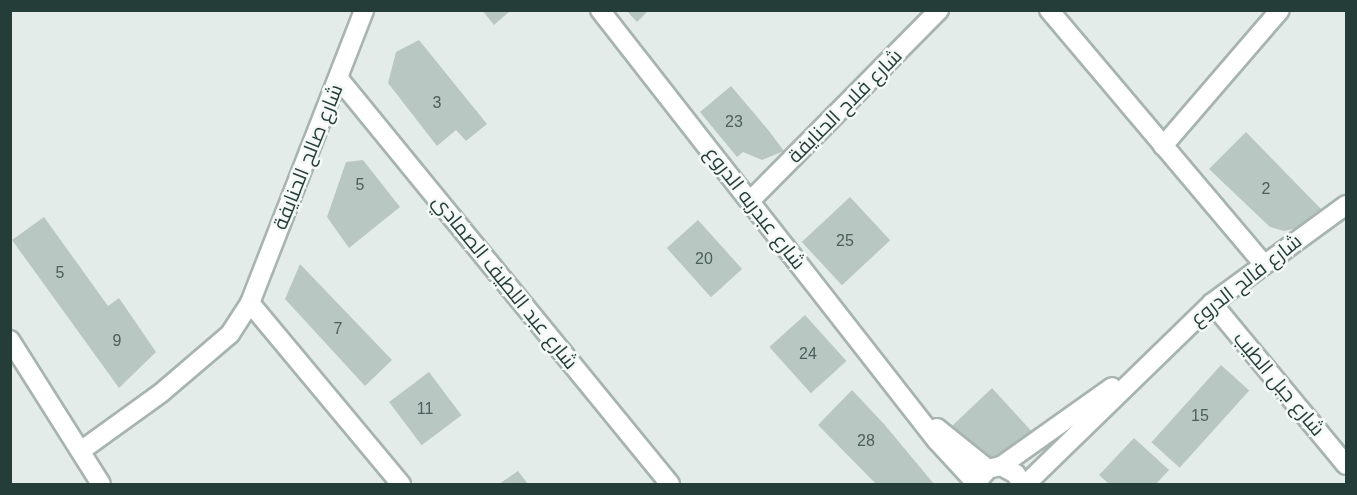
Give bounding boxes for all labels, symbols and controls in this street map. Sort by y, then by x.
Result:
street label: شارع فلاح الحنايفة [783,44,907,168]
street label: شارع صالح الحنايفة [268,81,348,233]
house number: 3 [433,93,441,113]
house number: 23 [725,112,743,132]
street label: شارع عبدربه الدروع [700,142,810,274]
house number: 5 [356,175,364,195]
house number: 2 [1262,179,1270,199]
street label: شارع عبد اللطيف الصمادي [427,190,583,374]
street label: شارع فالح الدروع [1186,229,1306,331]
house number: 25 [836,231,854,251]
house number: 20 [695,249,713,269]
house number: 5 [56,263,64,283]
house number: 7 [334,319,342,339]
street label: شارع جبل الطيب [1228,327,1330,441]
house number: 9 [113,331,121,351]
house number: 24 [799,344,817,364]
house number: 11 [417,399,433,419]
house number: 15 [1191,406,1209,426]
house number: 28 [857,431,875,451]

